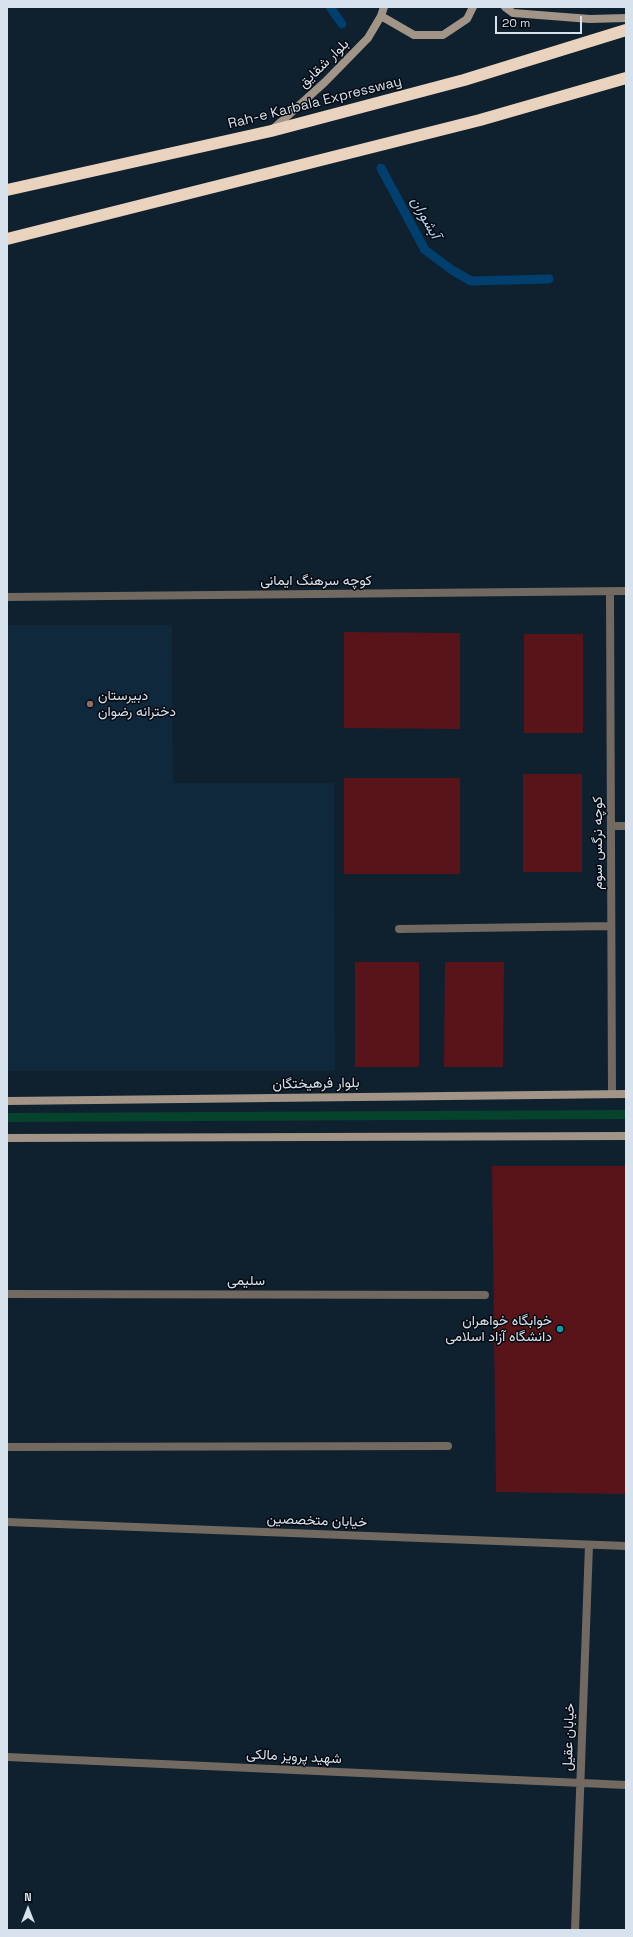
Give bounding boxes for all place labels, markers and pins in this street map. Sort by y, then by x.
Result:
place label: دبیرستان دخترانه رضوان [98,688,176,720]
marker: دبیرستان دخترانه رضوان [85,699,95,709]
place label: خوابگاه خواهران دانشگاه آزاد اسلامی [445,1313,552,1346]
marker: خوابگاه خواهران دانشگاه آزاد اسلامی [555,1324,565,1334]

